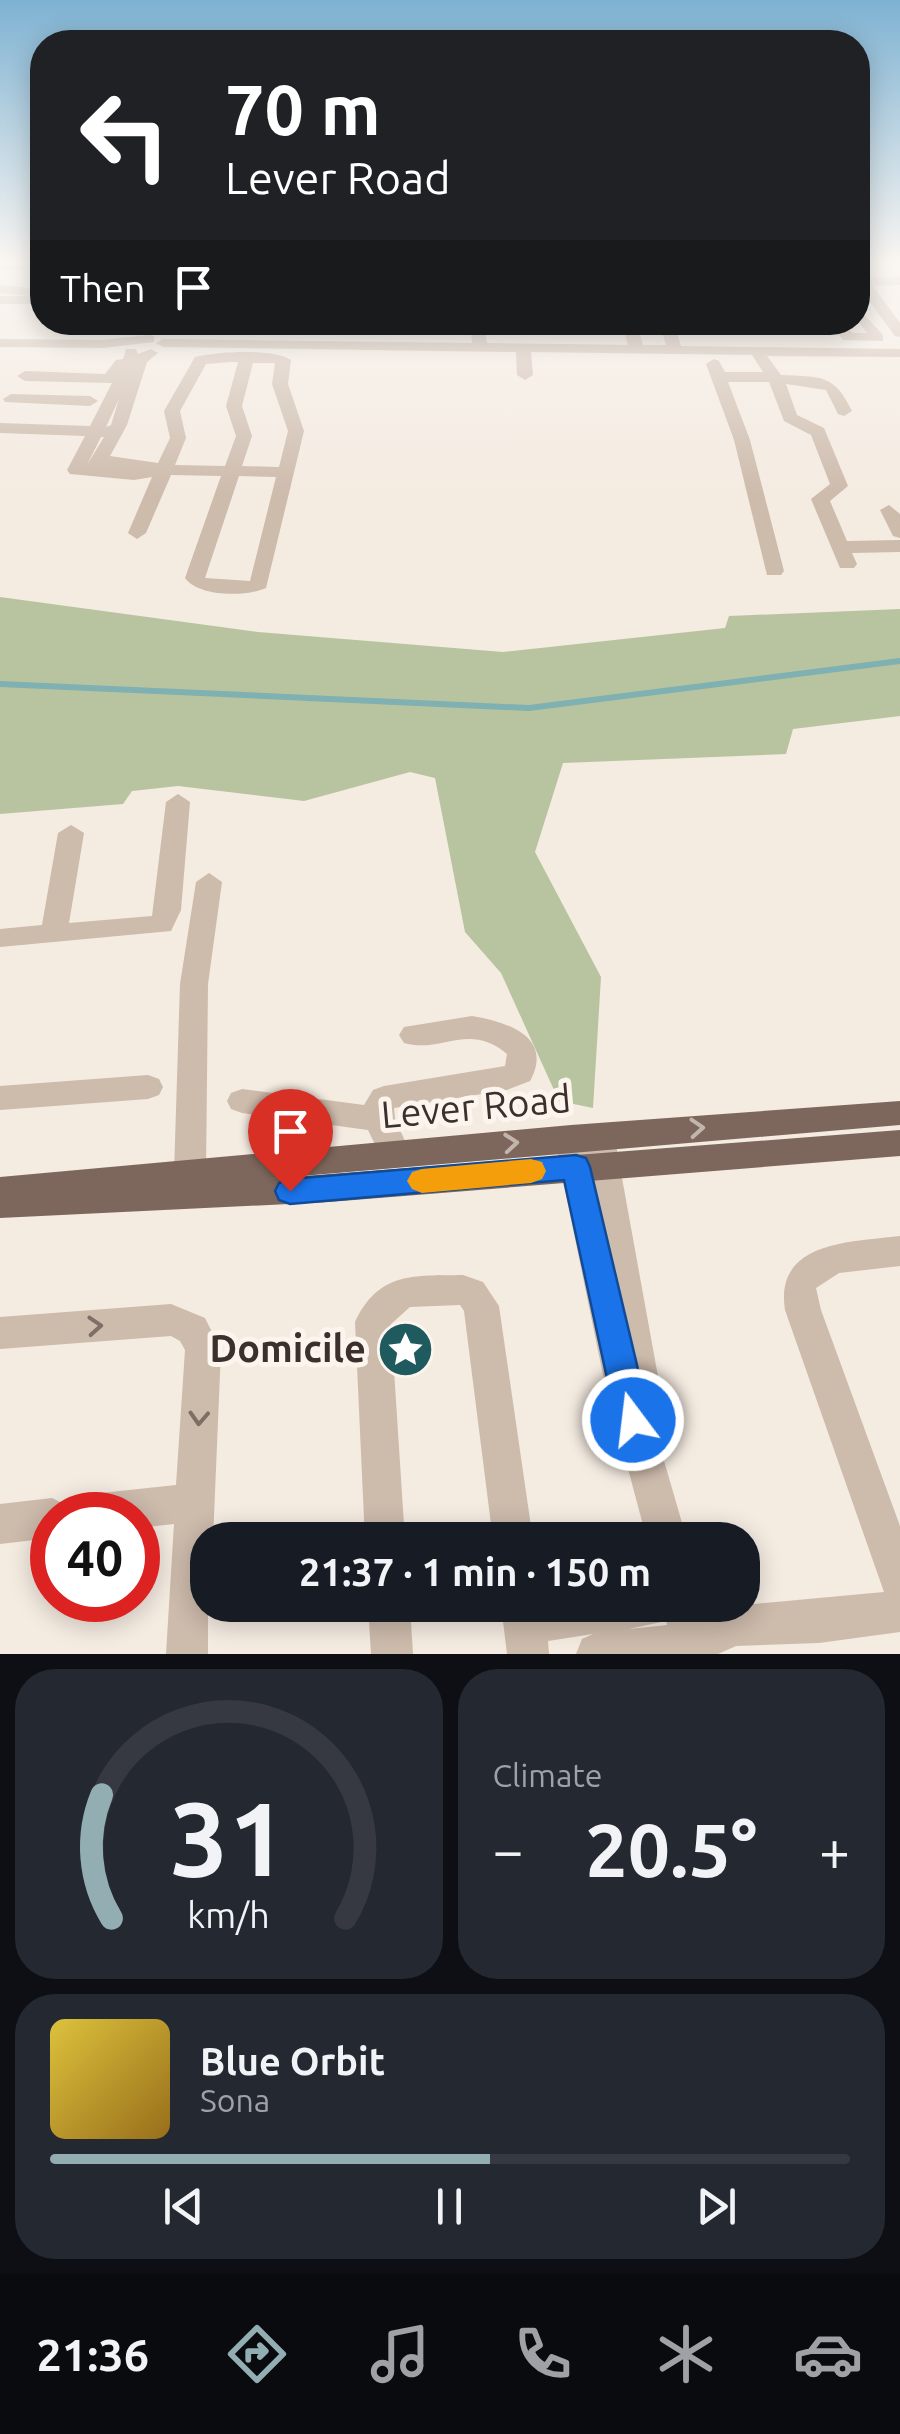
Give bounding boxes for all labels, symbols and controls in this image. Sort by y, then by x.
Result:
icon: left [60,70,190,200]
text: 70 m [225,70,381,148]
text: Lever Road [225,152,451,203]
icon: arrive [166,260,221,315]
text: Then [60,267,146,309]
street label: Lever Road [379,1077,573,1135]
pin [248,1089,333,1192]
icon: arrive [263,1104,318,1159]
one-way arrow [689,1118,705,1140]
one-way arrow [503,1133,519,1155]
one-way arrow [88,1315,104,1337]
place icon: Domicile [375,1319,435,1379]
place label: Domicile [209,1327,366,1369]
position arrow [581,1368,685,1472]
one-way arrow [189,1411,210,1427]
speed limit sign: 40 [30,1492,160,1622]
text: 21:37 · 1 min · 150 m [299,1551,651,1593]
text: Climate [493,1757,603,1793]
text: 31 [170,1779,287,1896]
text: 20.5° [585,1807,757,1891]
text: − [493,1819,524,1880]
text: + [819,1819,850,1880]
text: km/h [187,1895,270,1935]
text: Blue Orbit [200,2040,385,2082]
text: Sona [200,2082,270,2118]
icon: previous [156,2179,211,2234]
icon: pause [422,2179,477,2234]
icon: next [689,2179,744,2234]
icon: directions [222,2319,292,2389]
icon: music [365,2319,435,2389]
icon: phone [508,2319,578,2389]
icon: climate [651,2319,721,2389]
icon: car [793,2319,863,2389]
text: 21:36 [36,2329,149,2380]

